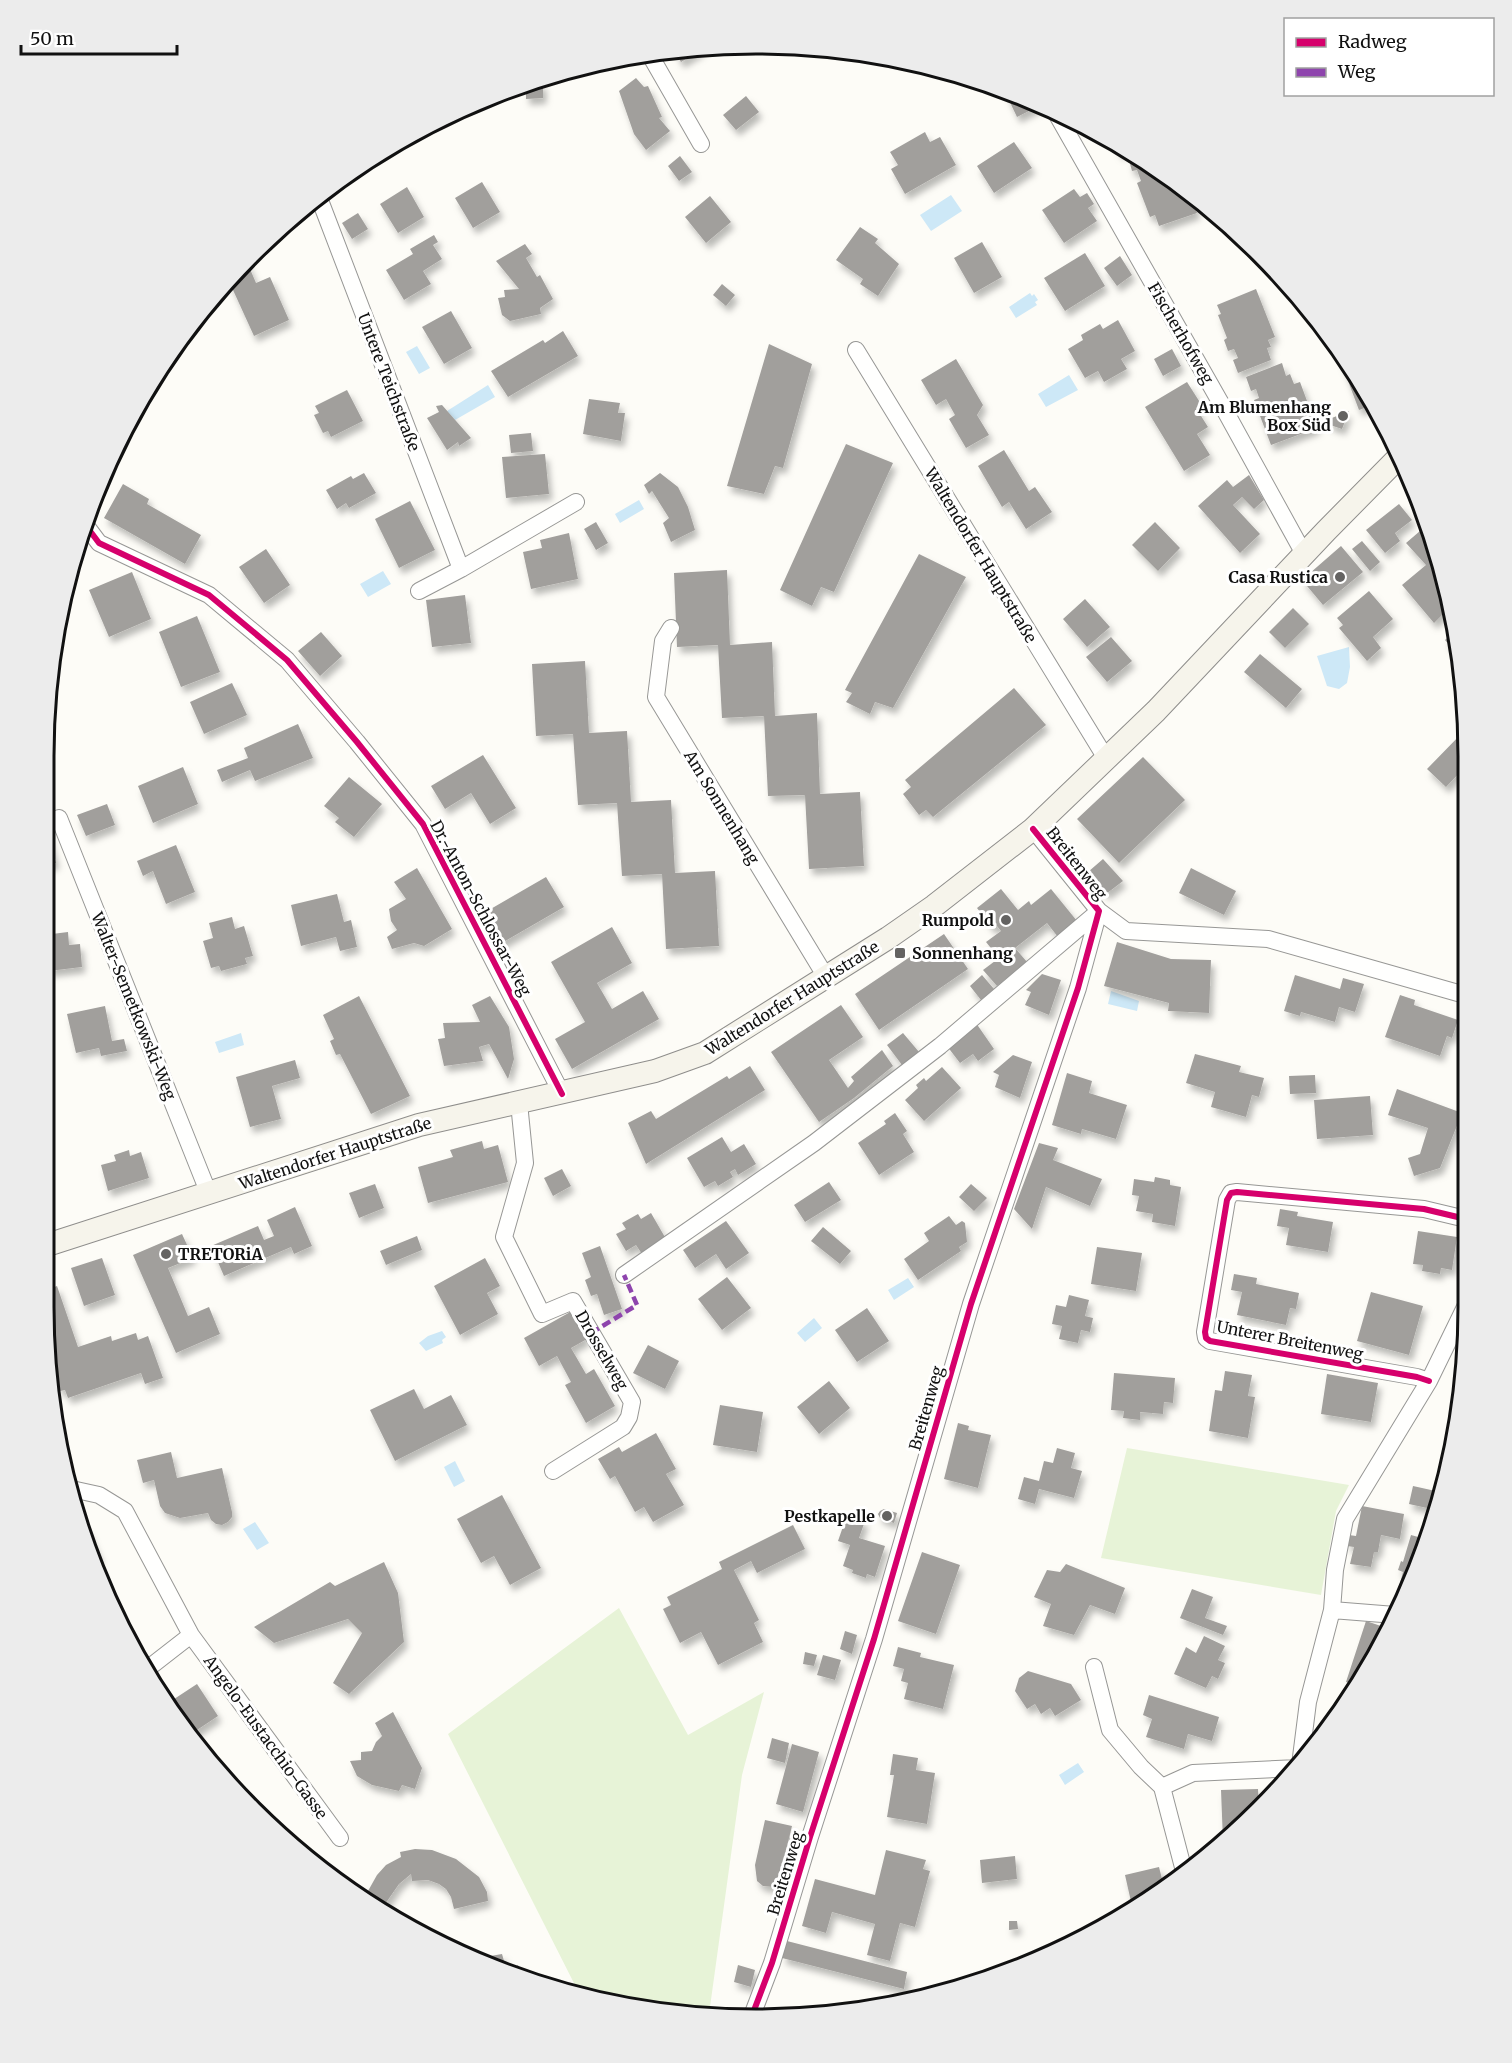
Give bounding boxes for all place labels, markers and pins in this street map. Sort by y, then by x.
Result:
place label: Am Blumenhang Box Süd [1197,397,1331,435]
marker: Am Blumenhang Box Süd [1336,409,1350,423]
place label: Casa Rustica [1229,567,1328,587]
marker: Casa Rustica [1333,570,1347,584]
place label: Rumpold [922,910,994,930]
marker: Rumpold [999,913,1013,927]
place label: Sonnenhang [912,943,1013,963]
marker: Sonnenhang [893,946,907,960]
place label: TRETORiA [178,1244,263,1264]
marker: TRETORiA [159,1247,173,1261]
place label: Pestkapelle [784,1506,875,1526]
marker: Pestkapelle [880,1509,894,1523]

